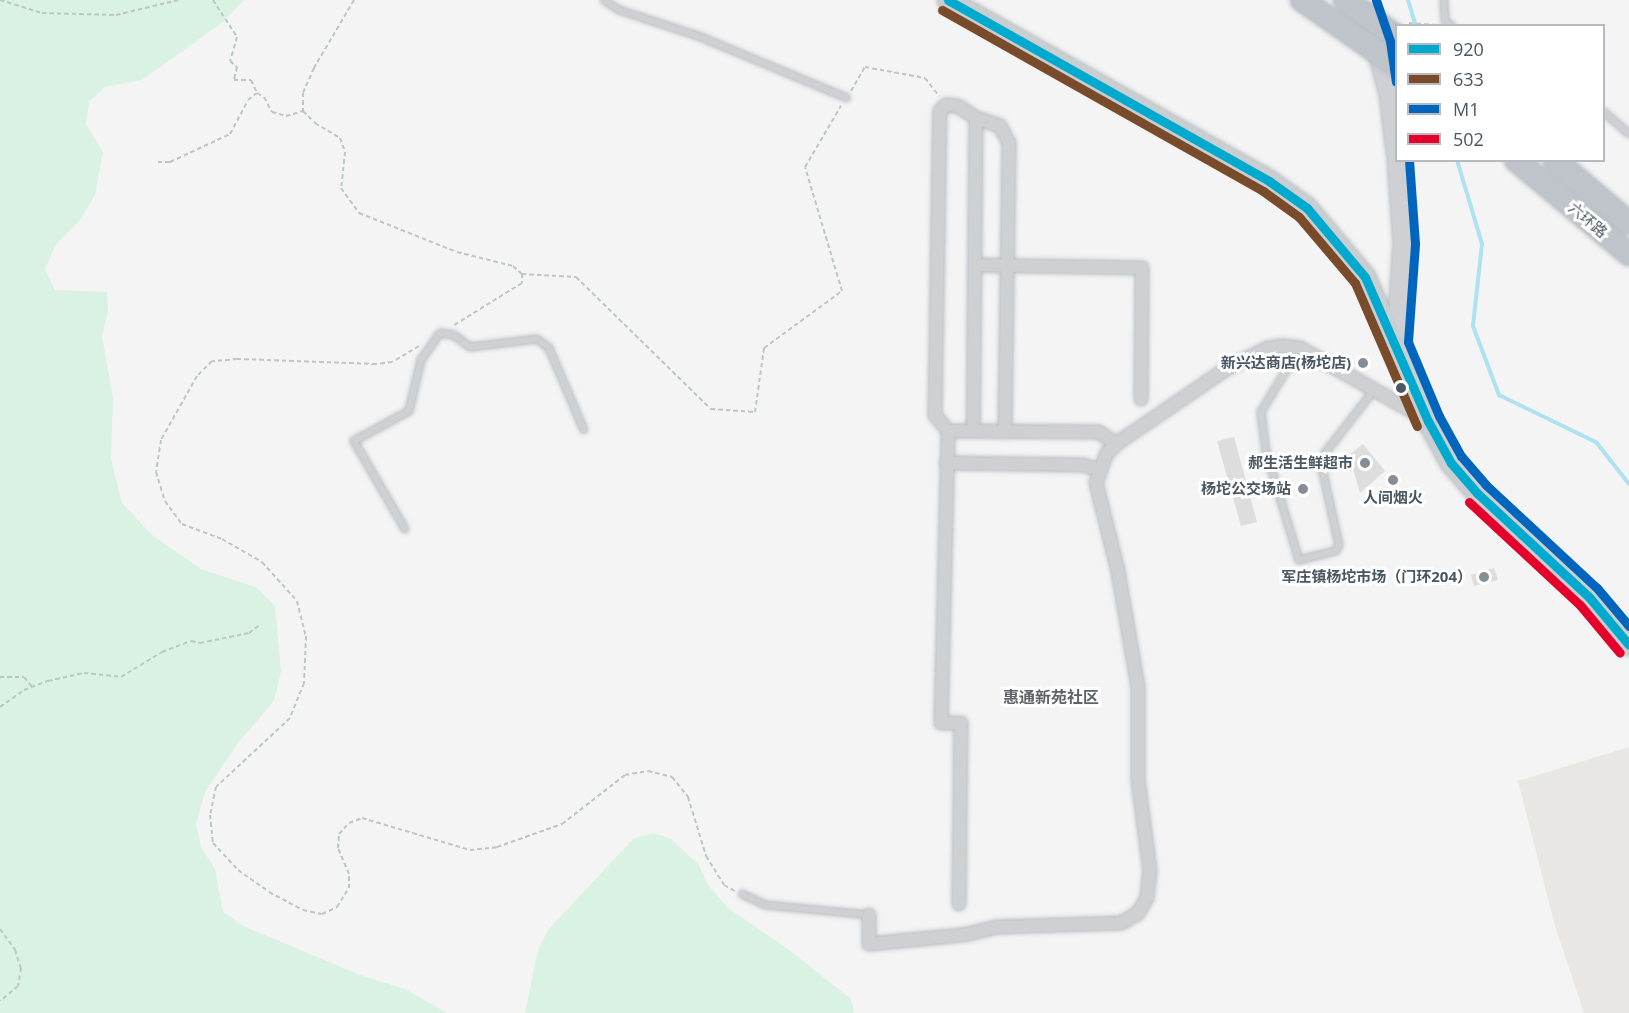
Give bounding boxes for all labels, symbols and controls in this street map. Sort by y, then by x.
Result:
legend [1395,24,1605,162]
text: 920 [1453,37,1484,61]
text: 633 [1453,67,1484,91]
text: M1 [1453,97,1479,121]
text: 502 [1453,127,1484,151]
street label: 六环路 [1565,199,1611,241]
place label: 新兴达商店(杨坨店) [1221,354,1351,372]
marker: 新兴达商店(杨坨店) [1356,356,1370,370]
unlabelled marker [1395,382,1407,394]
place label: 郝生活生鲜超市 [1248,454,1353,472]
marker: 郝生活生鲜超市 [1358,456,1372,470]
marker: 人间烟火 [1386,473,1400,487]
place label: 杨坨公交场站 [1201,480,1291,498]
marker: 杨坨公交场站 [1296,482,1310,496]
place label: 人间烟火 [1363,489,1423,507]
place label: 军庄镇杨坨市场（门环204） [1281,568,1472,586]
marker: 军庄镇杨坨市场（门环204） [1477,570,1491,584]
district label: 惠通新苑社区 [1003,687,1099,707]

